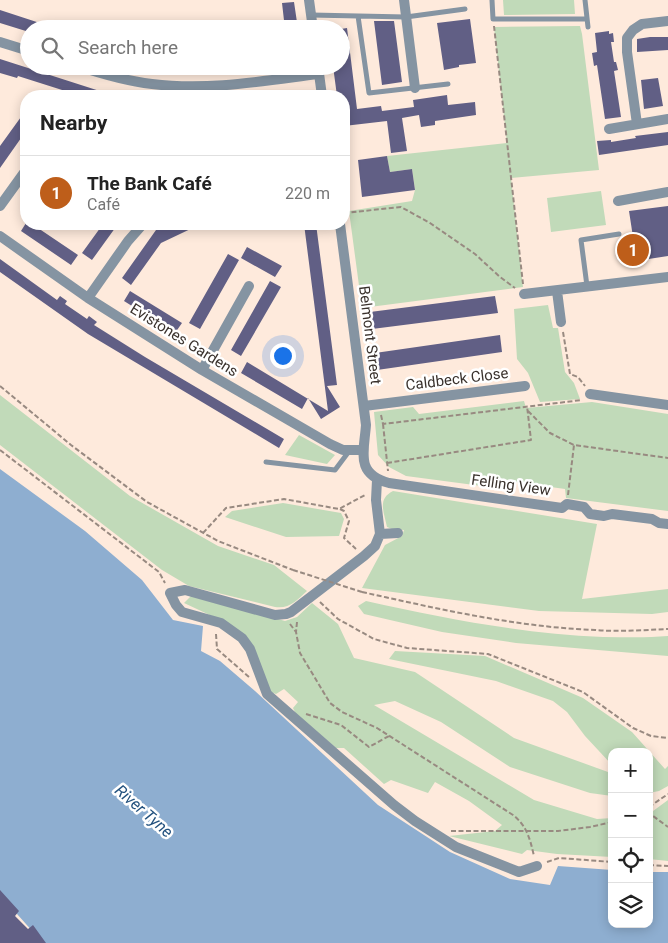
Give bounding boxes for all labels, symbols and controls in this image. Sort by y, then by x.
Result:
search box [20,20,350,75]
icon: search [38,34,66,62]
text: Search here [78,36,178,59]
text: Nearby [40,111,107,135]
text: The Bank Café [87,172,212,195]
text: 1 [51,184,61,203]
text: 220 m [285,184,330,203]
text: Café [87,195,120,214]
pin: 1 [617,231,649,269]
street label: Belmont Street [355,285,385,385]
street label: Evistones Gardens [127,300,241,380]
your location [270,343,296,369]
street label: Caldbeck Close [405,364,509,394]
street label: Felling View [470,471,552,499]
map controls [608,748,653,928]
button: + [608,748,653,793]
water label: River Tyne [111,781,177,841]
button: − [608,793,653,838]
button: locate [608,838,653,883]
button: layers [608,883,653,928]

